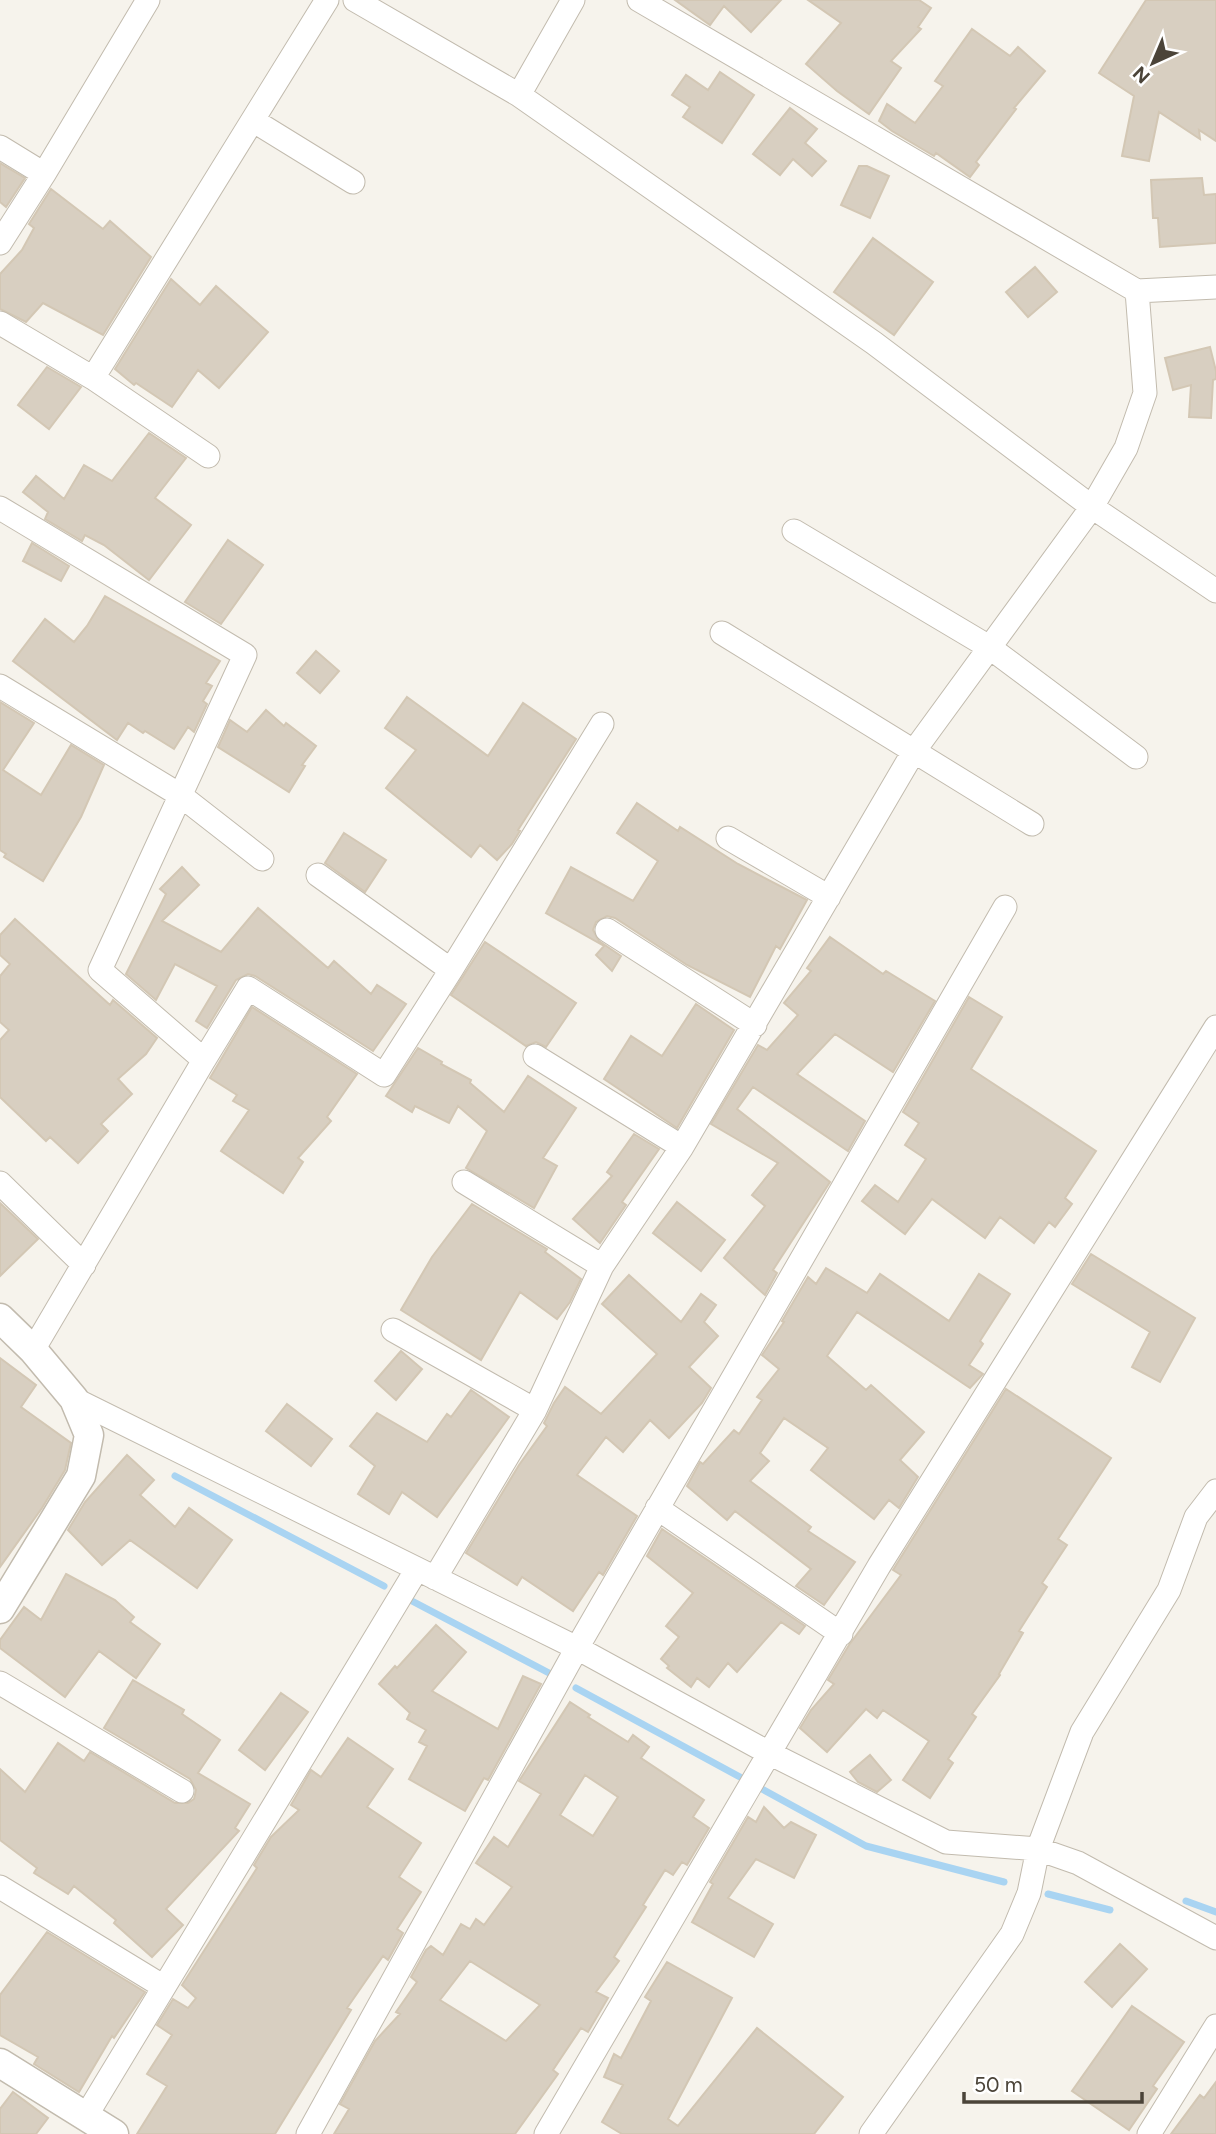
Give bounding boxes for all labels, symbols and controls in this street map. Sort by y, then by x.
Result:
north arrow [1118,28,1188,98]
text: N [1128,61,1155,88]
scale bar [964,2060,1142,2104]
text: 50 m [974,2072,1023,2097]

